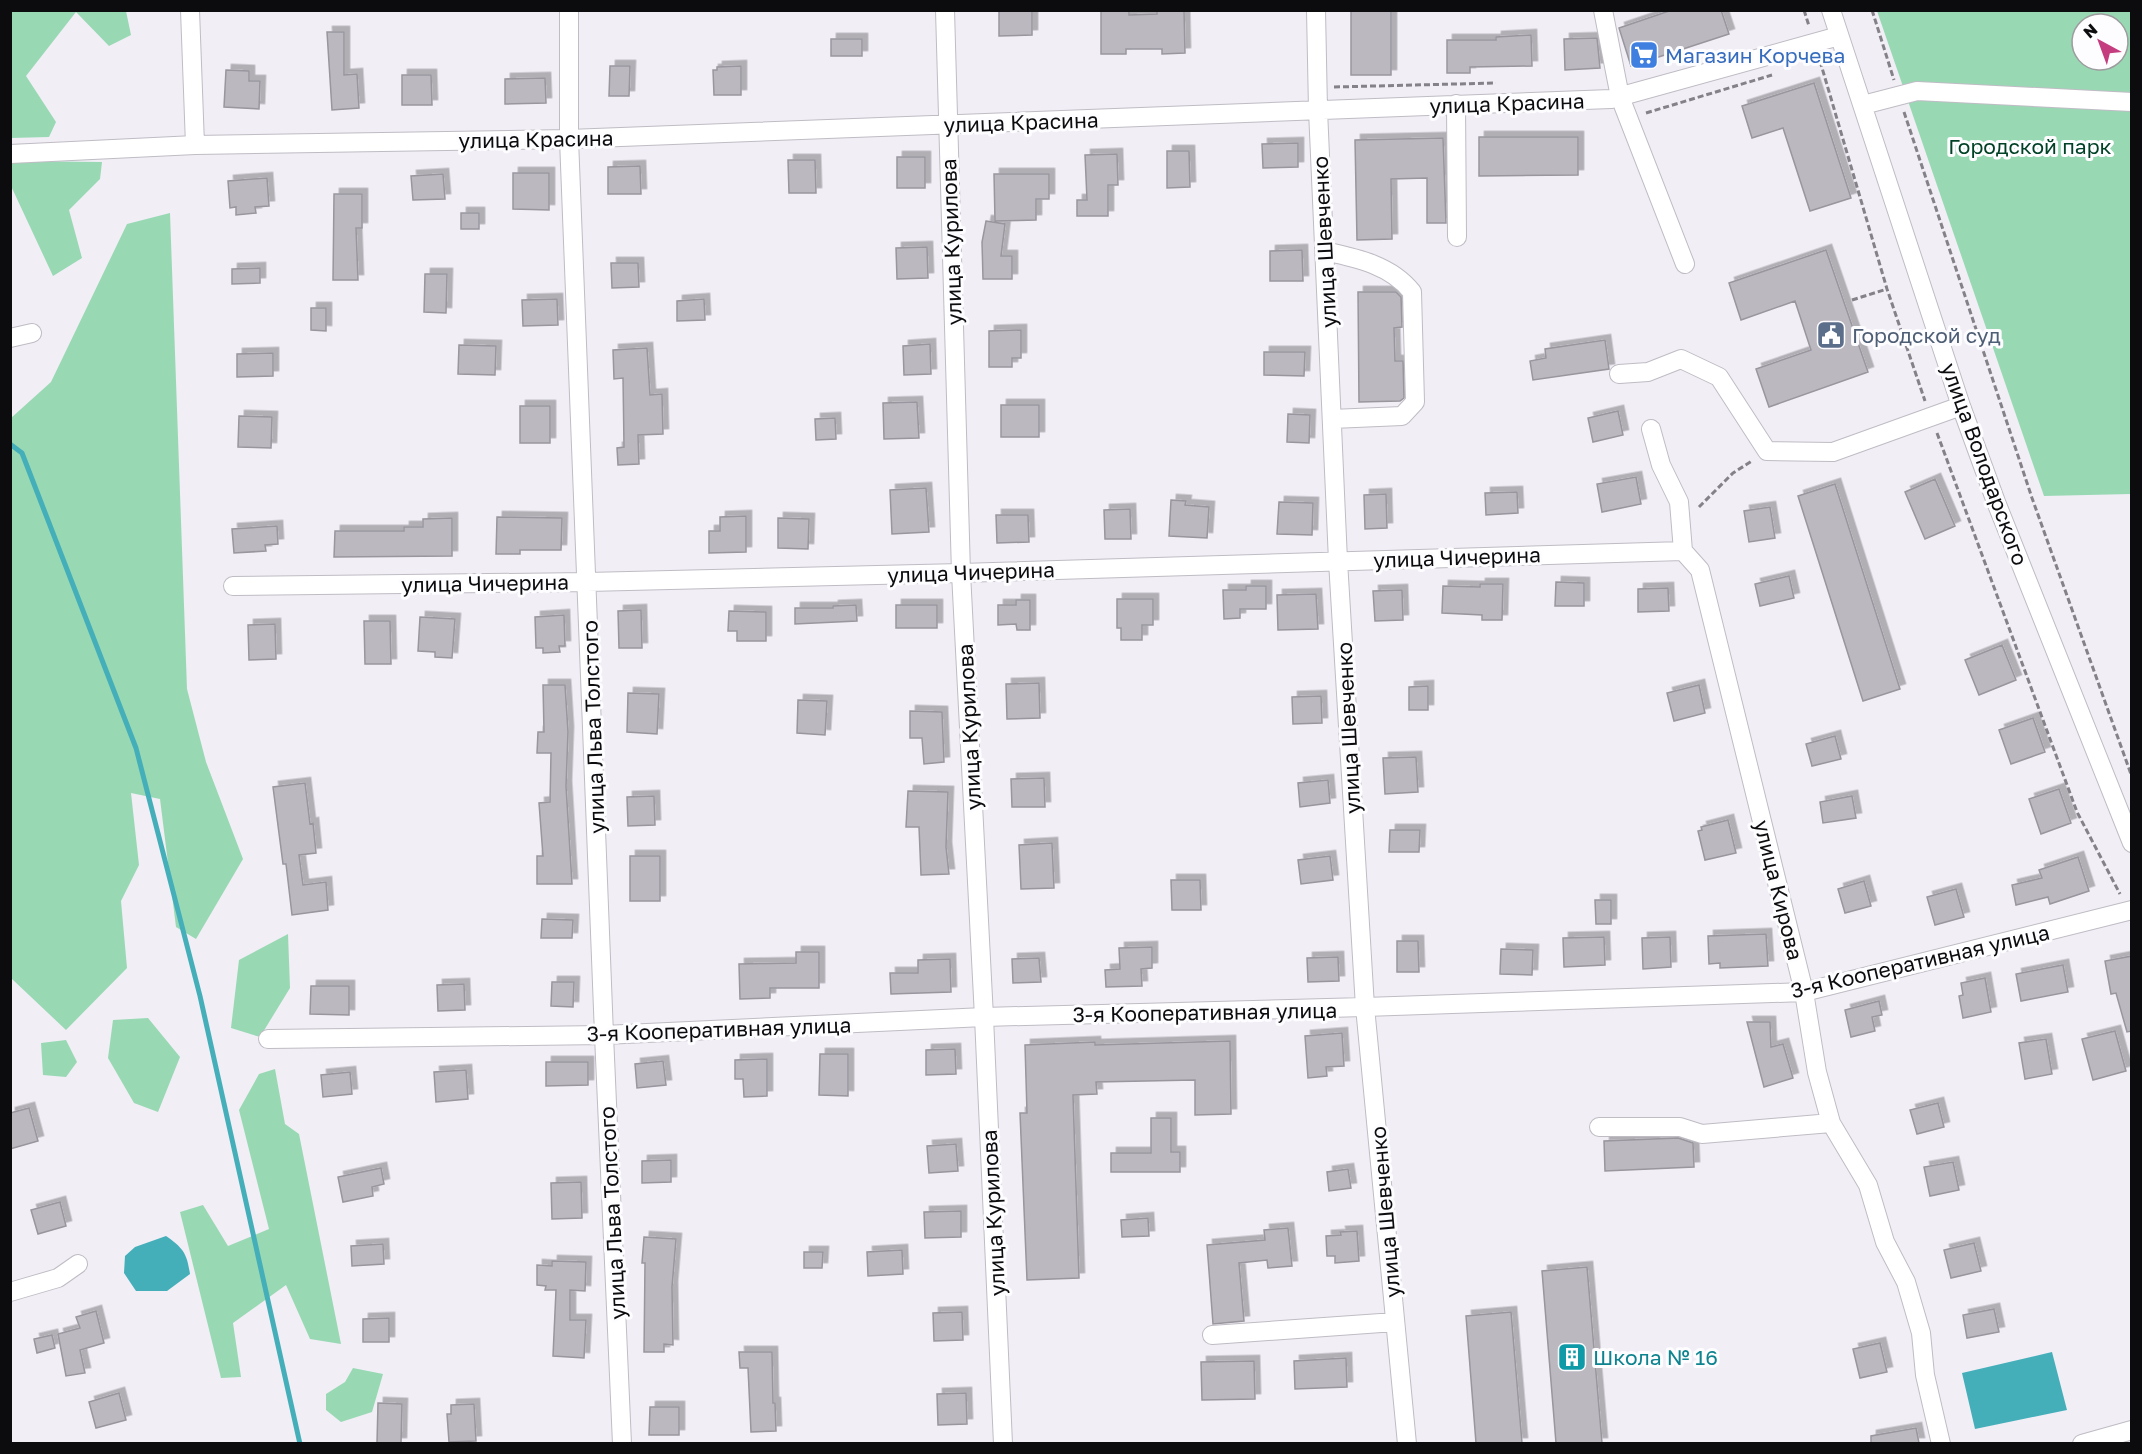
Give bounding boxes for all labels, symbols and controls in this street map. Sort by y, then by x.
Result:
north arrow [2070,12,2130,72]
text: N [2079,19,2101,42]
supermarket icon: Магазин Корчева [1628,39,1660,71]
place label: Магазин Корчева [1665,42,1845,68]
street label: улица Красина [1429,87,1585,119]
street label: улица Красина [943,106,1099,138]
street label: улица Красина [458,125,614,153]
park label: Городской парк [1948,133,2112,159]
street label: улица Шевченко [1307,155,1341,329]
street label: улица Курилова [935,158,967,326]
public building icon: Городской суд [1815,319,1847,351]
place label: Городской суд [1852,322,2001,348]
street label: улица Володарского [1936,359,2034,569]
street label: улица Чичерина [1373,541,1541,573]
street label: улица Чичерина [887,556,1055,588]
street label: улица Чичерина [401,569,569,597]
street label: улица Льва Толстого [576,620,610,834]
street label: улица Шевченко [1331,641,1365,815]
street label: улица Курилова [952,643,986,811]
street label: улица Кирова [1749,817,1809,963]
street label: 3-я Кооперативная улица [1788,919,2052,1003]
street label: 3-я Кооперативная улица [1072,997,1338,1027]
street label: 3-я Кооперативная улица [586,1011,852,1047]
street label: улица Льва Толстого [593,1106,631,1320]
street label: улица Шевченко [1365,1125,1405,1299]
street label: улица Курилова [976,1129,1010,1297]
building icon: Школа № 16 [1556,1341,1588,1373]
place label: Школа № 16 [1593,1344,1718,1370]

